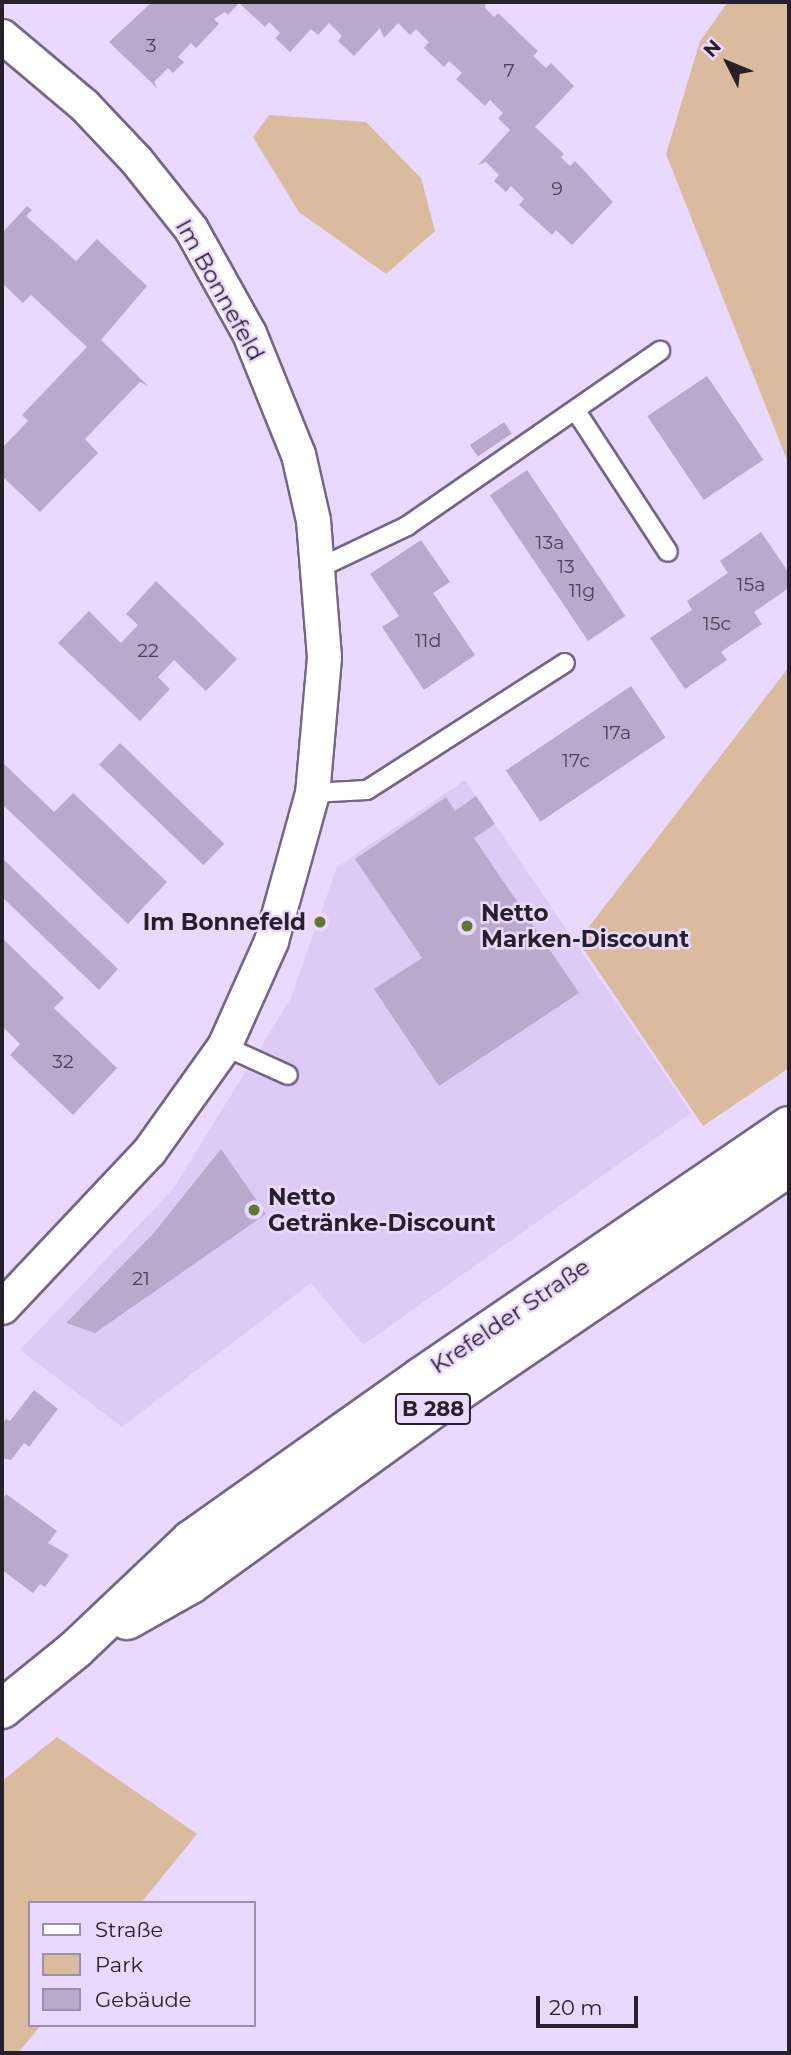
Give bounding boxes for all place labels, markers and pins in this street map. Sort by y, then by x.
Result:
place label: Netto Marken-Discount [481,899,689,953]
place label: Im Bonnefeld [143,908,306,936]
marker: Im Bonnefeld [312,914,328,930]
marker: Netto Marken-Discount [459,918,475,934]
place label: Netto Getränke-Discount [268,1183,496,1237]
marker: Netto Getränke-Discount [246,1202,262,1218]

